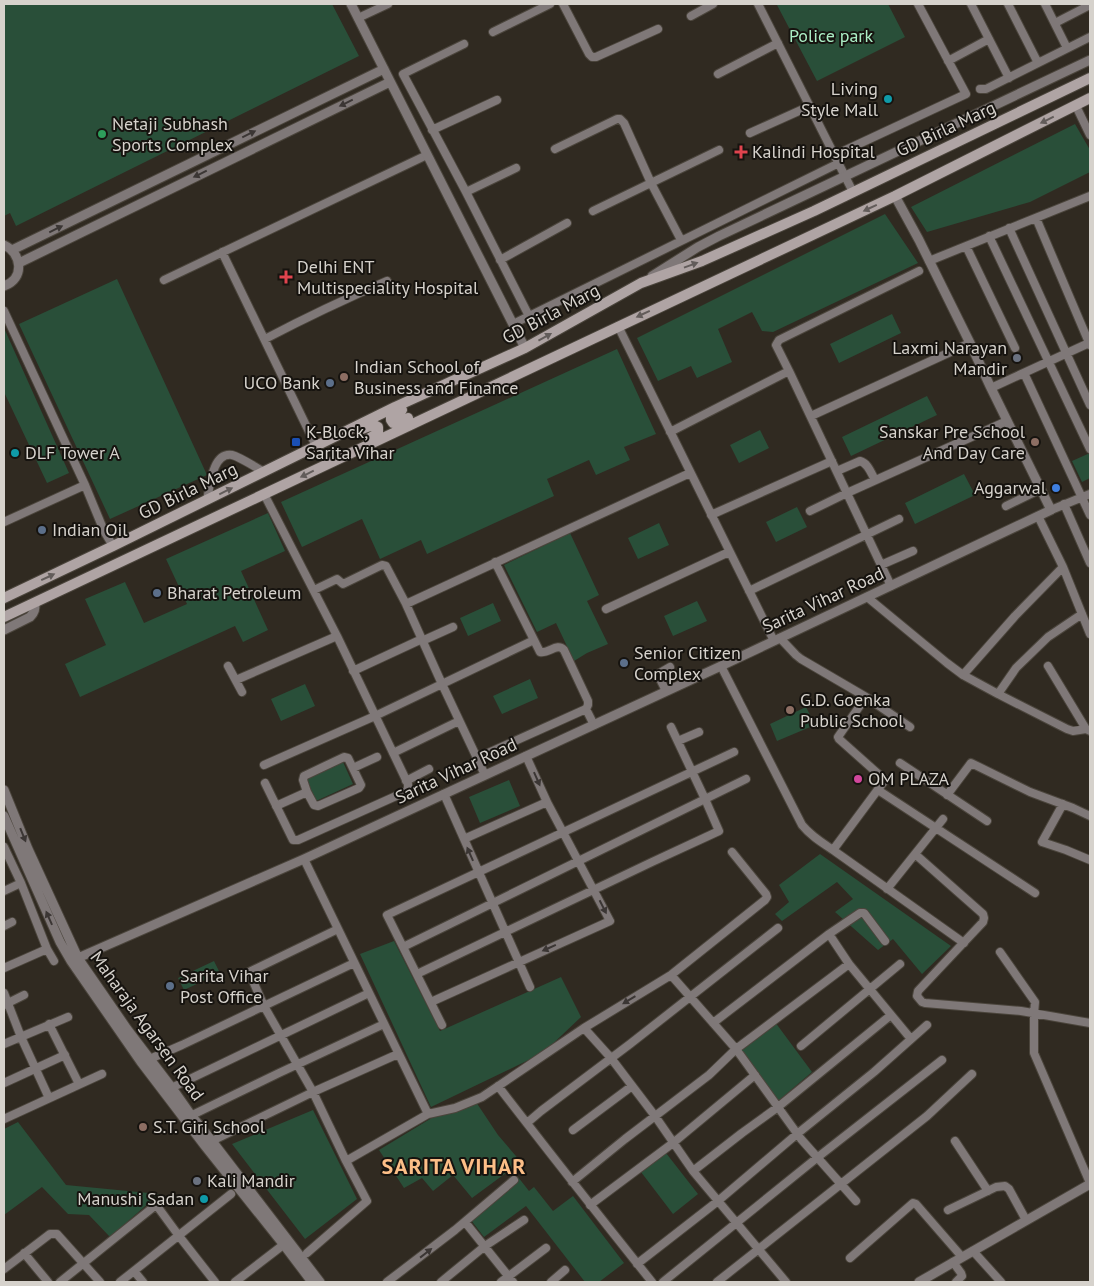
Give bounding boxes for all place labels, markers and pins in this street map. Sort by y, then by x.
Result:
place label: Living Style Mall [801,77,879,121]
marker: Living Style Mall [882,93,894,105]
place label: Netaji Subhash Sports Complex [112,112,233,156]
marker: Netaji Subhash Sports Complex [96,128,108,140]
place label: Kalindi Hospital [752,140,876,163]
marker: Kalindi Hospital [734,145,748,159]
place label: Delhi ENT Multispeciality Hospital [297,255,479,299]
marker: Delhi ENT Multispeciality Hospital [279,270,293,284]
place label: Laxmi Narayan Mandir [892,336,1007,380]
marker: Laxmi Narayan Mandir [1011,352,1023,364]
place label: Indian School of Business and Finance [354,355,518,399]
place label: UCO Bank [243,371,320,394]
marker: Indian School of Business and Finance [338,371,350,383]
marker: UCO Bank [324,377,336,389]
place label: K-Block, Sarita Vihar [306,420,395,464]
place label: Sanskar Pre School And Day Care [879,420,1026,464]
marker: K-Block, Sarita Vihar [290,436,302,448]
marker: Sanskar Pre School And Day Care [1029,436,1041,448]
place label: DLF Tower A [25,441,120,464]
marker: DLF Tower A [9,447,21,459]
place label: Aggarwal [974,476,1047,499]
marker: Aggarwal [1050,482,1062,494]
place label: Indian Oil [52,518,128,541]
marker: Indian Oil [36,524,48,536]
place label: Bharat Petroleum [167,581,301,604]
marker: Bharat Petroleum [151,587,163,599]
place label: Senior Citizen Complex [634,641,741,685]
marker: Senior Citizen Complex [618,657,630,669]
place label: G.D. Goenka Public School [800,688,904,732]
marker: G.D. Goenka Public School [784,704,796,716]
place label: OM PLAZA [868,767,950,790]
marker: OM PLAZA [852,773,864,785]
place label: Sarita Vihar Post Office [180,964,269,1008]
marker: Sarita Vihar Post Office [164,980,176,992]
place label: S.T. Giri School [153,1115,266,1138]
marker: S.T. Giri School [137,1121,149,1133]
place label: Kali Mandir [207,1169,295,1192]
marker: Kali Mandir [191,1175,203,1187]
place label: Manushi Sadan [77,1187,194,1210]
marker: Manushi Sadan [198,1193,210,1205]

